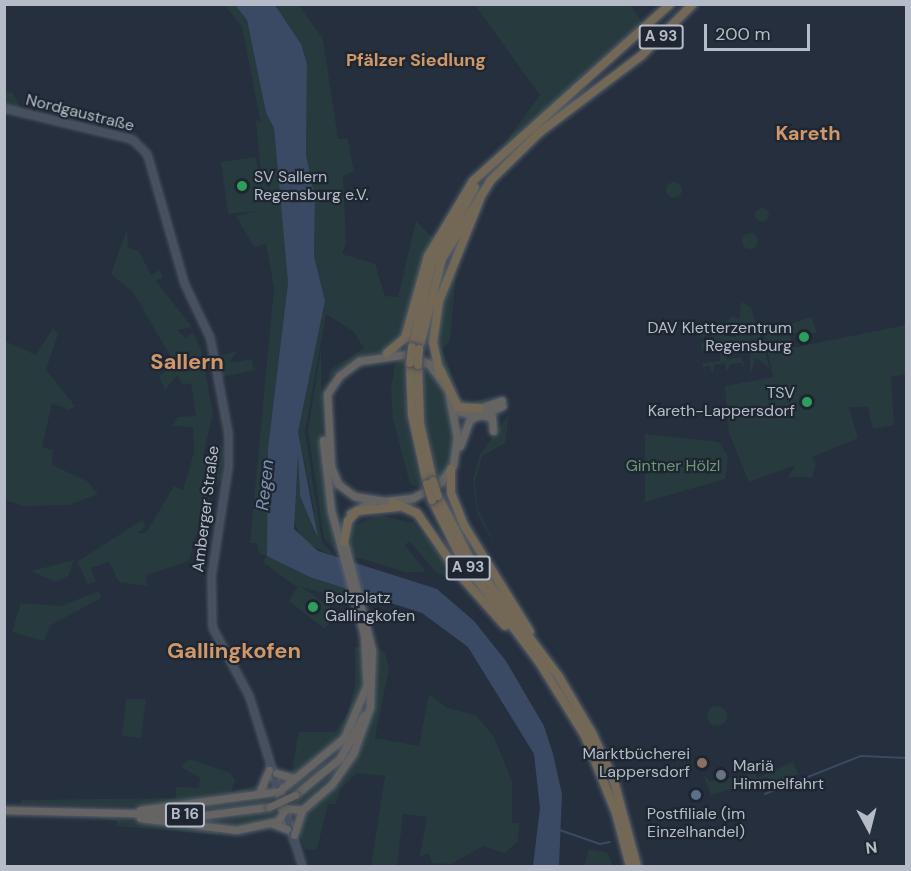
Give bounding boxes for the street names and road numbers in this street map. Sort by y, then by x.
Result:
road number: A 93 [638,25,684,49]
street label: Nordgaustraße [24,90,136,136]
street label: Amberger Straße [189,445,223,573]
road number: A 93 [446,556,490,580]
road number: B 16 [164,803,206,827]

